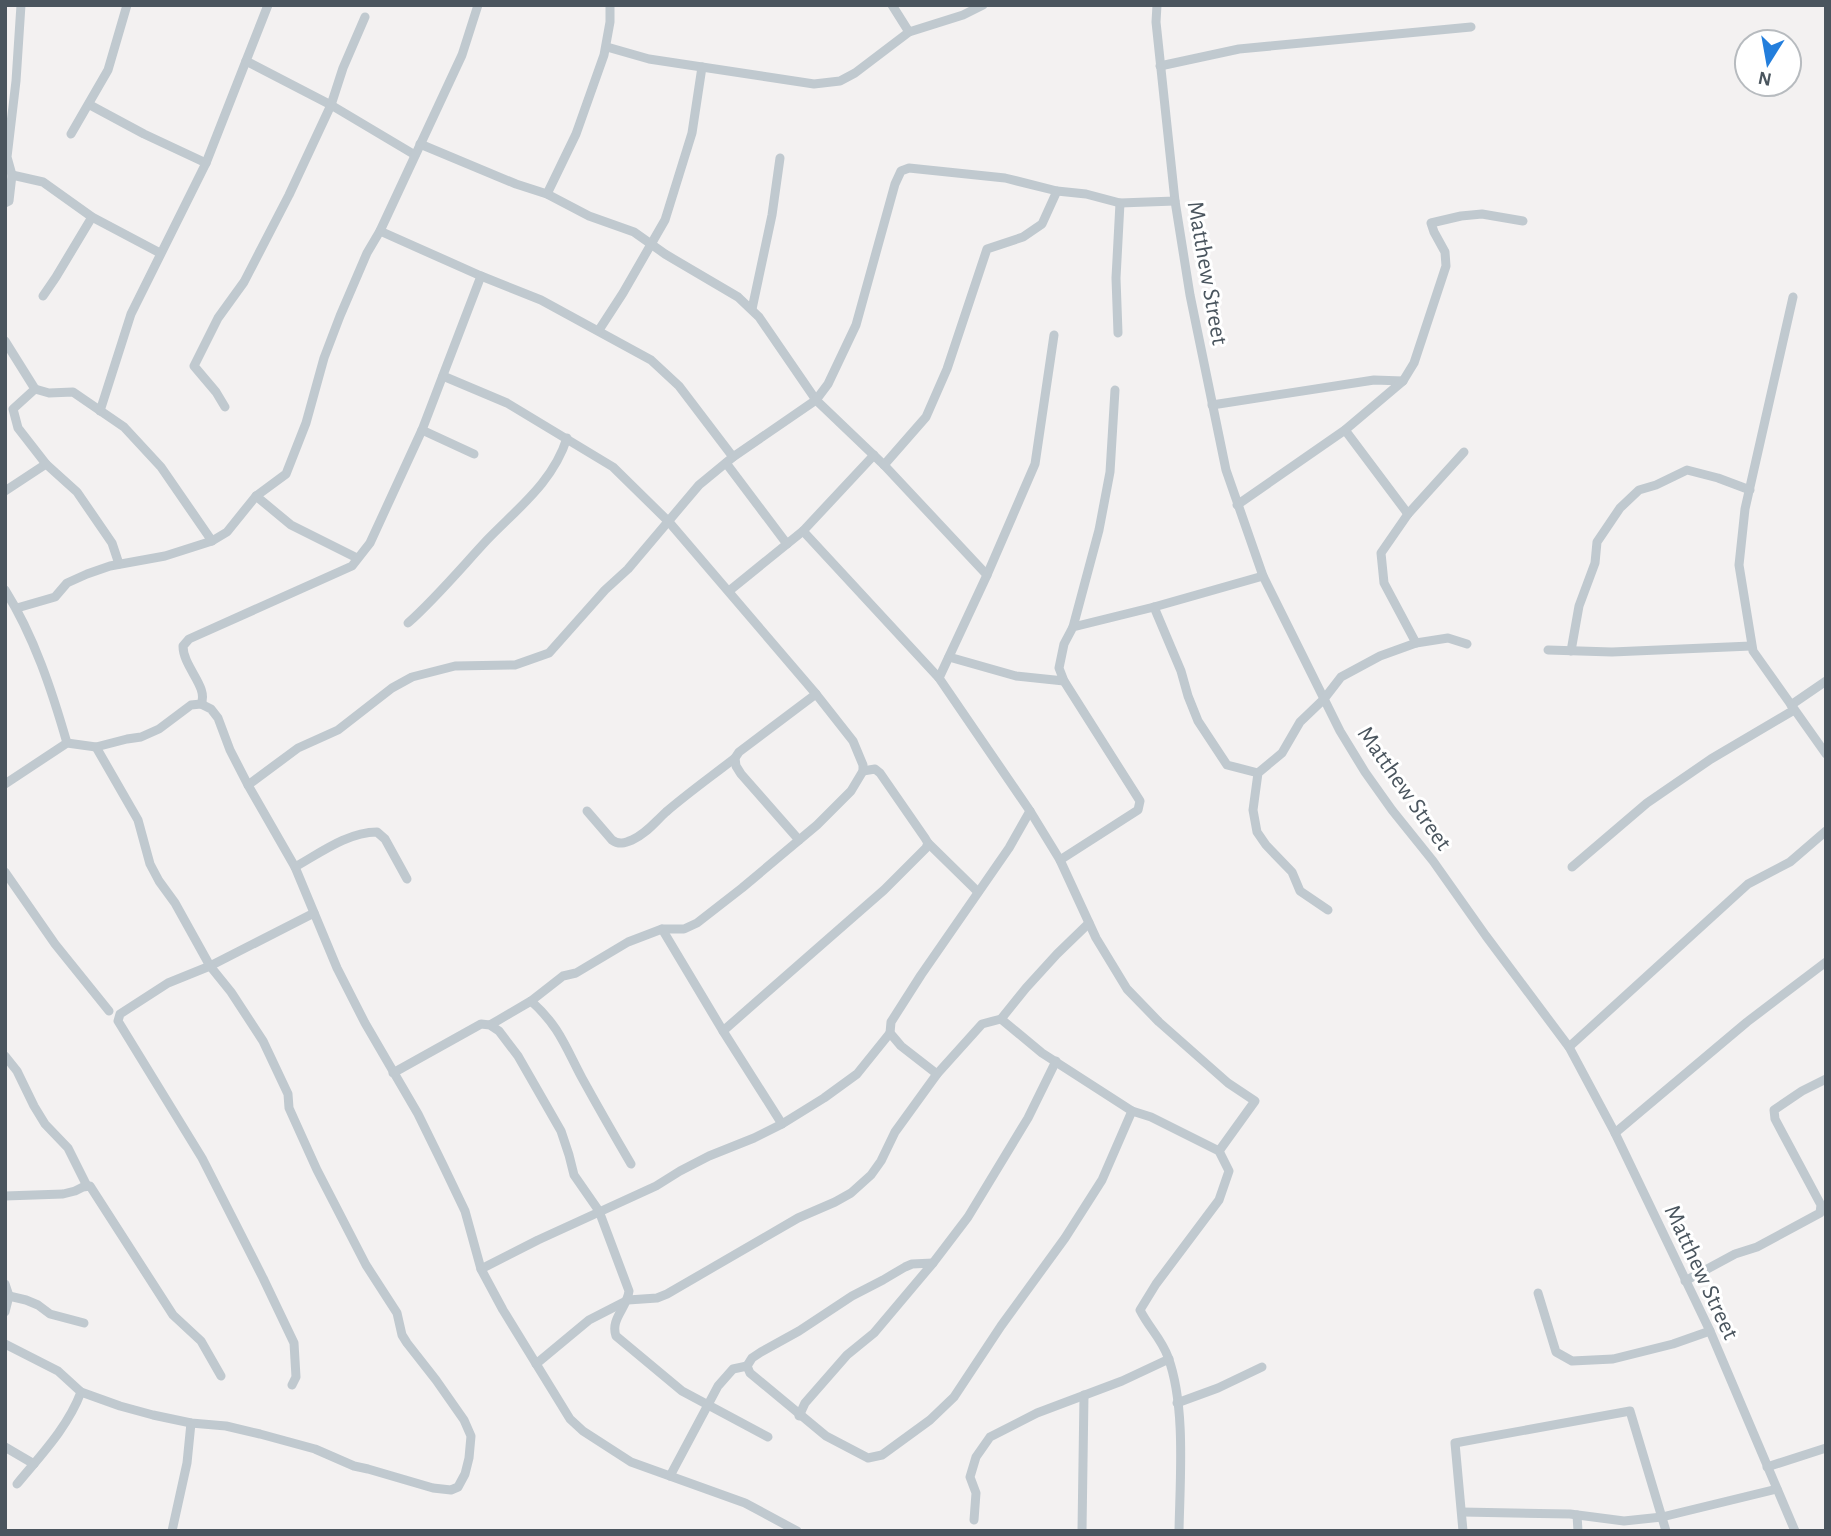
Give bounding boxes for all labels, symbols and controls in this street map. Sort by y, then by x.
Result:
north arrow [1733,28,1803,98]
text: N [1757,68,1773,89]
street label: Matthew Street [1183,200,1232,347]
street label: Matthew Street [1353,722,1456,855]
street label: Matthew Street [1660,1202,1743,1344]

